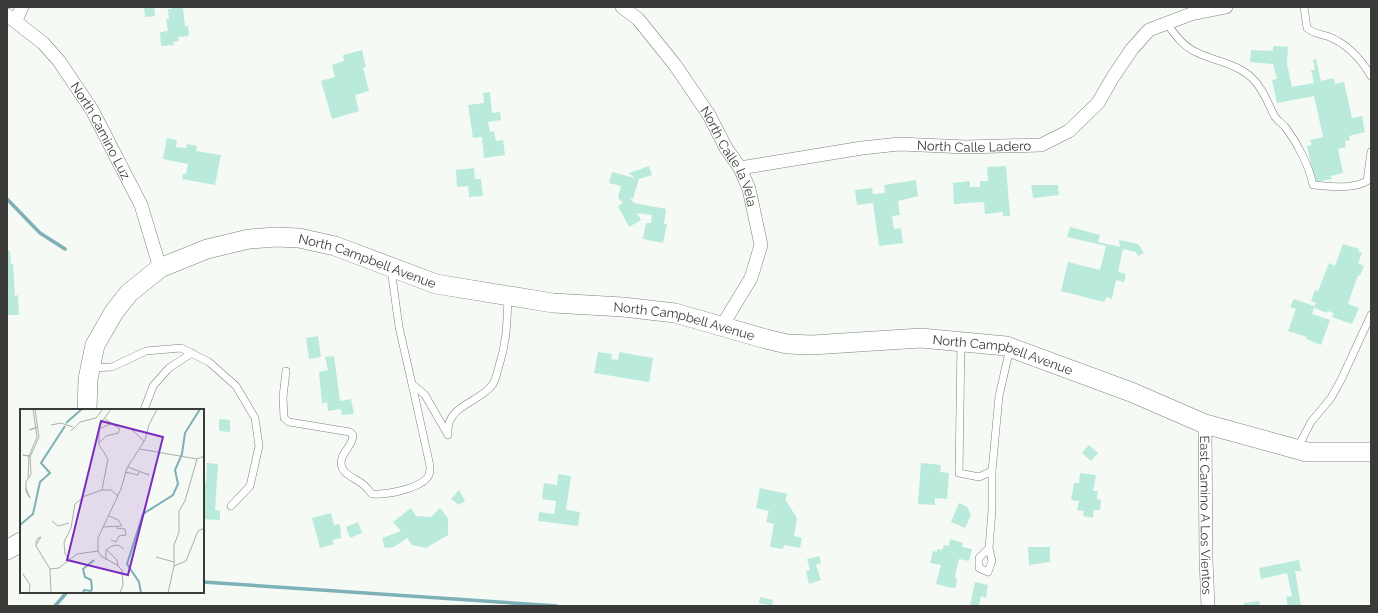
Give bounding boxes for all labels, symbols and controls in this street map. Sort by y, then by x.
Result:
street label: North Camino Luz [67,79,133,182]
street label: North Calle la Vela [697,103,760,208]
street label: North Calle Ladero [917,138,1032,155]
street label: North Campbell Avenue [297,231,438,291]
street label: North Campbell Avenue [613,299,757,344]
street label: North Campbell Avenue [932,332,1075,378]
inset map [20,409,204,593]
street label: East Camino A Los Vientos [1197,435,1214,595]

